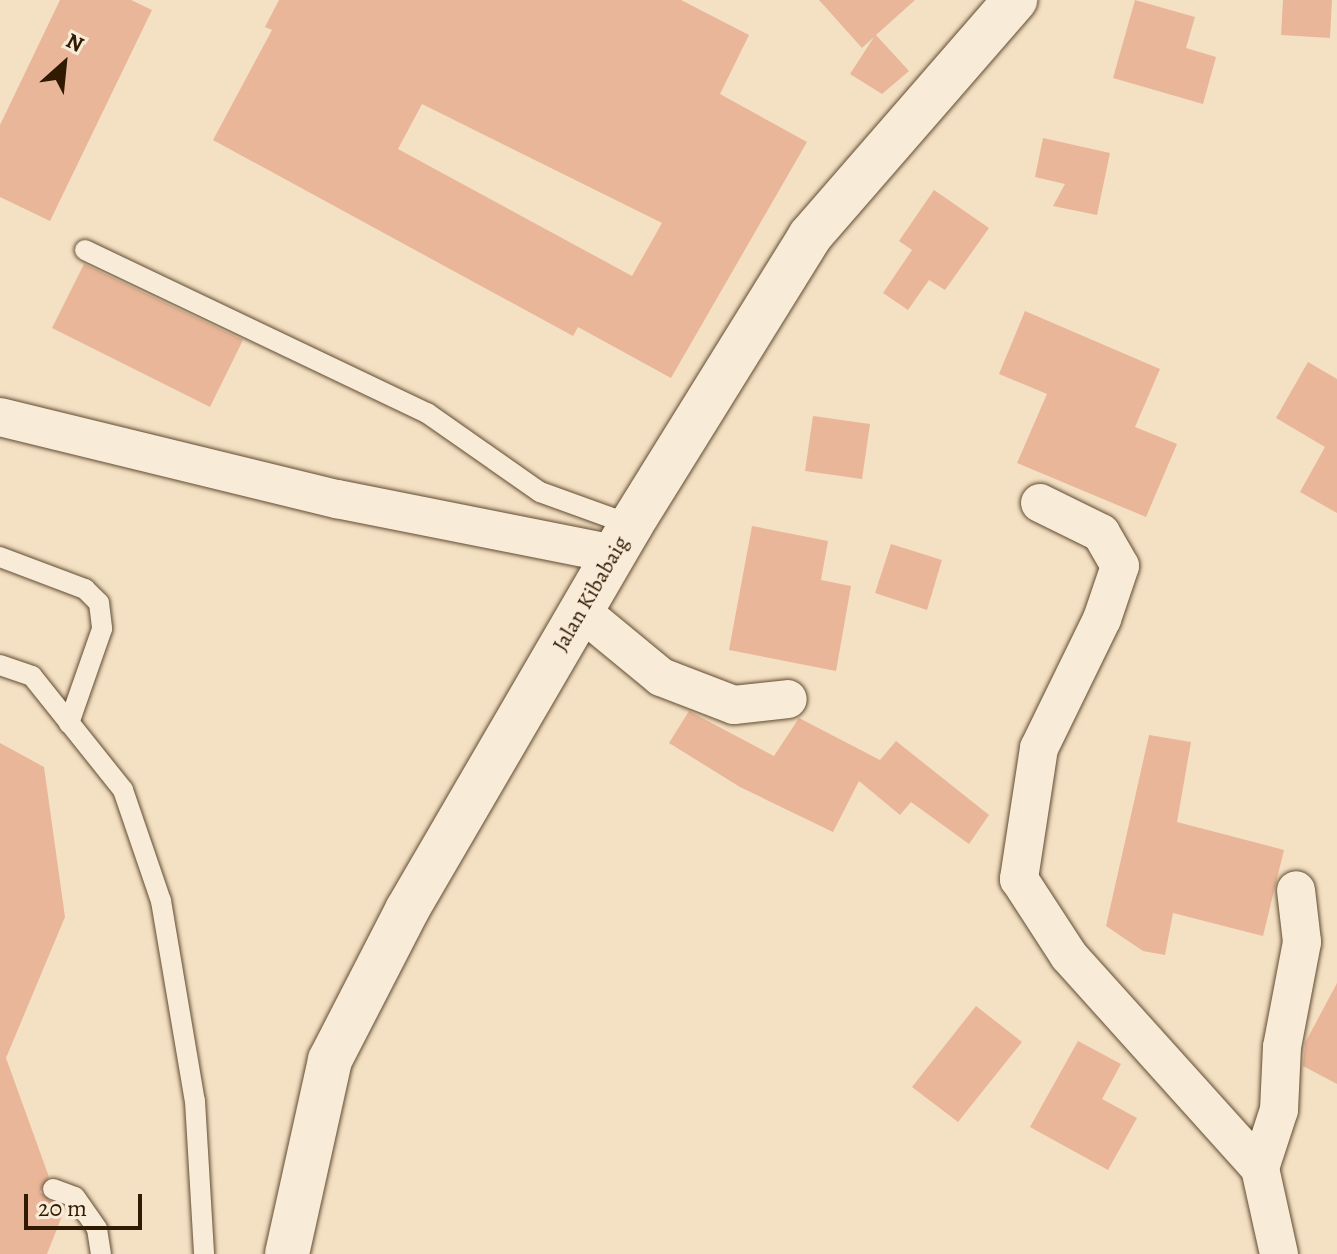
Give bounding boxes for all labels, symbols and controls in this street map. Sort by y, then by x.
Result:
north arrow [24,24,104,104]
text: N [61,26,89,60]
street label: Jalan Kibabaig [547,532,635,656]
scale bar [28,1178,146,1228]
text: 20 m [38,1192,87,1224]

